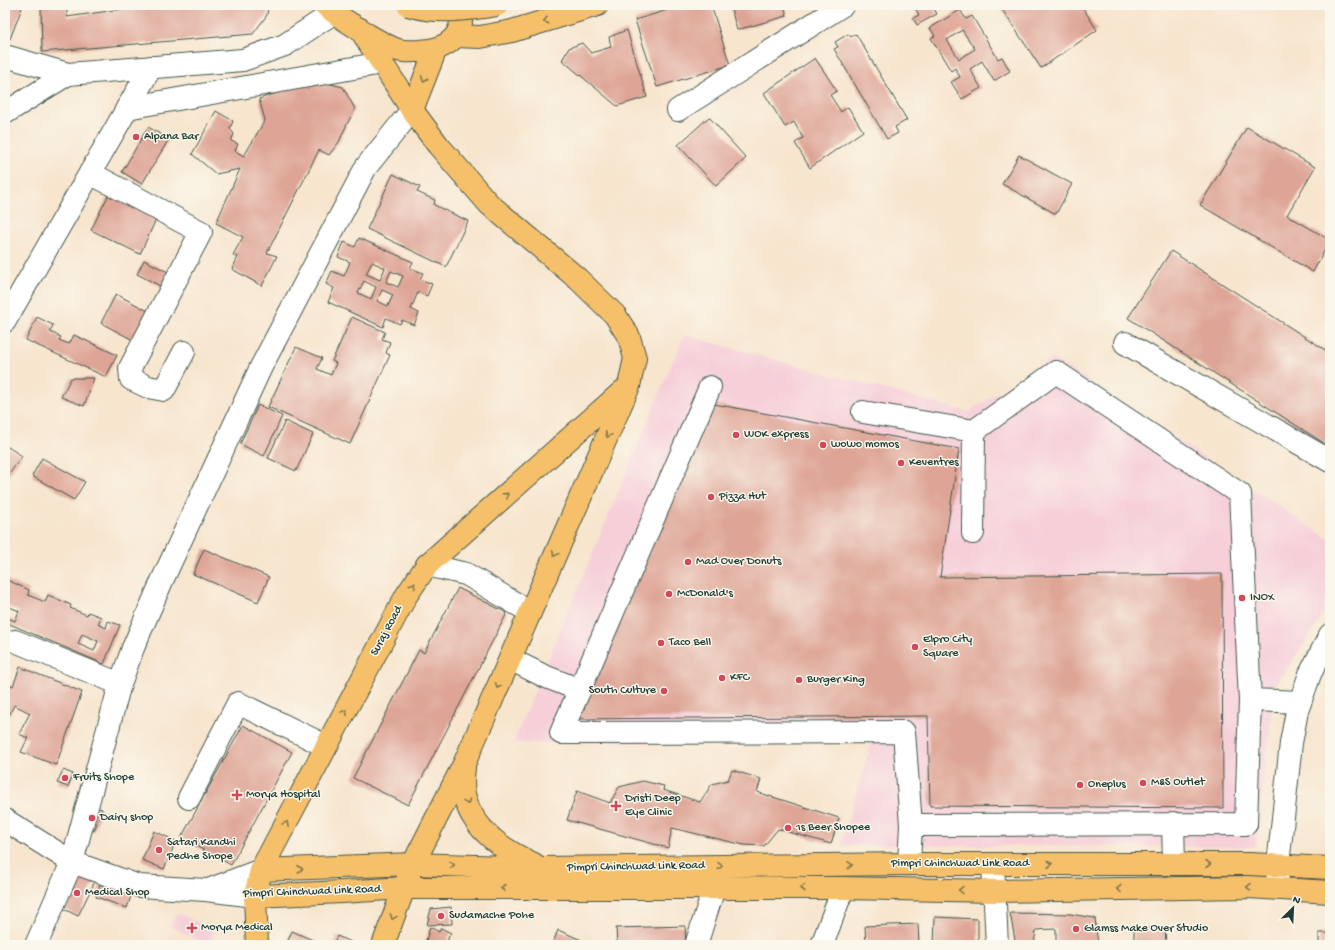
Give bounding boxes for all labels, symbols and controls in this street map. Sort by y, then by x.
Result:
one-way arrow [543,16,550,24]
one-way arrow [421,76,429,83]
place label: Alpana Bar [144,130,200,144]
marker: Alpana Bar [131,132,141,142]
place label: WOK express [744,428,809,442]
marker: WOK express [731,430,741,440]
one-way arrow [604,431,612,438]
place label: wowo momos [831,438,899,452]
marker: wowo momos [818,440,828,450]
place label: Keventres [909,456,959,470]
marker: Keventres [896,458,906,468]
place label: Pizza Hut [718,490,767,504]
marker: Pizza Hut [706,492,716,502]
one-way arrow [501,493,509,500]
one-way arrow [552,550,560,557]
place label: Mad Over Donuts [696,555,782,569]
marker: Mad Over Donuts [683,557,693,567]
one-way arrow [408,583,415,590]
place label: McDonald's [677,587,734,601]
marker: McDonald's [664,589,674,599]
place label: INOX [1250,591,1275,605]
marker: INOX [1237,593,1247,603]
street label: Suraj Road [368,603,406,658]
place label: Elpro City Square [923,633,972,661]
place label: Taco Bell [668,636,711,650]
marker: Taco Bell [656,638,666,648]
marker: Elpro City Square [910,642,920,652]
place label: KFC [730,671,751,685]
marker: KFC [717,673,727,683]
place label: Burger King [806,673,865,687]
marker: Burger King [794,675,804,685]
one-way arrow [494,682,502,689]
place label: South Culture [589,684,657,698]
marker: South Culture [659,686,669,696]
one-way arrow [340,709,347,716]
place label: Fruits Shope [72,771,135,785]
marker: Fruits Shope [60,773,70,783]
place label: M&S Outlet [1151,776,1206,790]
place label: Oneplus [1088,778,1126,792]
marker: M&S Outlet [1138,778,1148,788]
marker: Oneplus [1075,780,1085,790]
place label: Morya Hospital [246,788,321,802]
marker: Morya Hospital [231,789,243,801]
place label: Dristi Deep Eye Clinic [624,792,681,820]
one-way arrow [463,799,471,806]
marker: Dristi Deep Eye Clinic [610,800,622,812]
place label: Dairy shop [99,811,153,825]
marker: Dairy shop [87,813,97,823]
one-way arrow [281,820,288,828]
place label: 1s Beer Shopee [795,821,871,835]
marker: 1s Beer Shopee [783,823,793,833]
place label: Satari Kandhi Pedhe Shope [166,836,236,864]
marker: Satari Kandhi Pedhe Shope [154,845,164,855]
street label: Pimpri Chinchwad Link Road [890,857,1030,871]
street label: Pimpri Chinchwad Link Road [566,859,706,875]
one-way arrow [847,860,853,869]
one-way arrow [1047,860,1053,868]
one-way arrow [1205,860,1211,868]
one-way arrow [449,861,455,869]
one-way arrow [717,862,723,870]
one-way arrow [297,865,303,873]
street label: Pimpri Chinchwad Link Road [242,883,382,901]
one-way arrow [1246,883,1252,891]
one-way arrow [500,884,506,892]
one-way arrow [800,884,806,892]
one-way arrow [1116,885,1122,893]
place label: Medical Shop [85,886,150,900]
one-way arrow [958,886,964,894]
marker: Medical Shop [72,888,82,898]
north arrow [1273,888,1313,928]
text: N [1291,894,1302,908]
place label: Sudamache Pohe [449,909,535,923]
marker: Sudamache Pohe [436,911,446,921]
one-way arrow [390,913,398,920]
place label: Morya Medical [201,921,273,935]
marker: Morya Medical [186,922,198,934]
place label: Glamss Make Over Studio [1084,922,1208,936]
marker: Glamss Make Over Studio [1071,924,1081,934]

